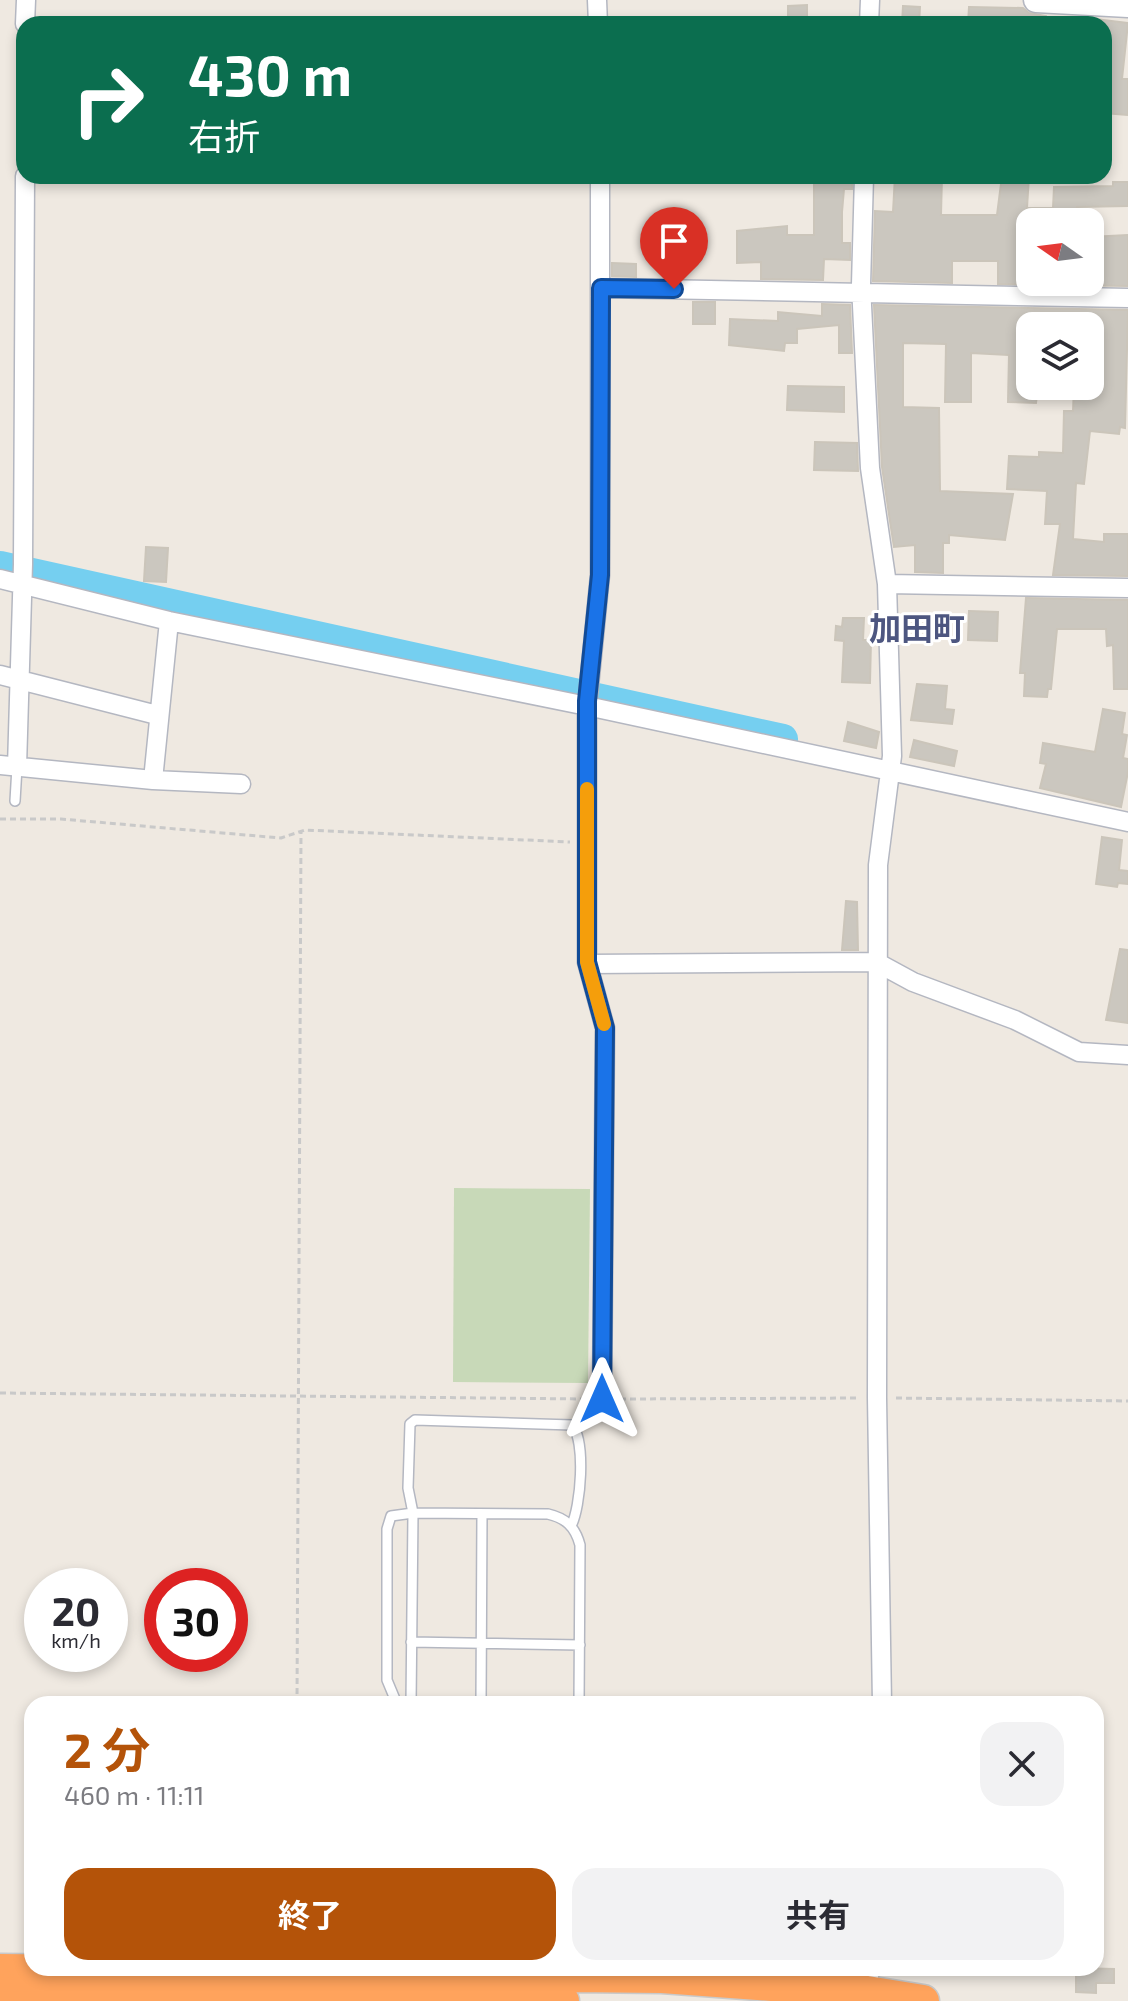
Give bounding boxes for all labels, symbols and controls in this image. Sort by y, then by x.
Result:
text: 430 m [188,40,352,107]
icon: right [56,48,160,152]
text: 右折 [188,114,260,157]
pin [640,207,708,289]
north arrow [1016,208,1104,296]
map controls [1016,208,1104,400]
icon: arrive [652,219,696,263]
button: layers [1016,312,1104,400]
district label: 加田町 [869,608,965,646]
position arrow [560,1357,644,1441]
speed limit sign: 30 [144,1568,248,1672]
text: 20 [52,1586,100,1634]
text: km/h [51,1628,101,1652]
text: 2 分 [64,1720,150,1778]
button: close [980,1722,1064,1806]
text: 460 m · 11:11 [64,1779,204,1810]
button: 終了 [64,1868,556,1960]
button: 共有 [572,1868,1064,1960]

